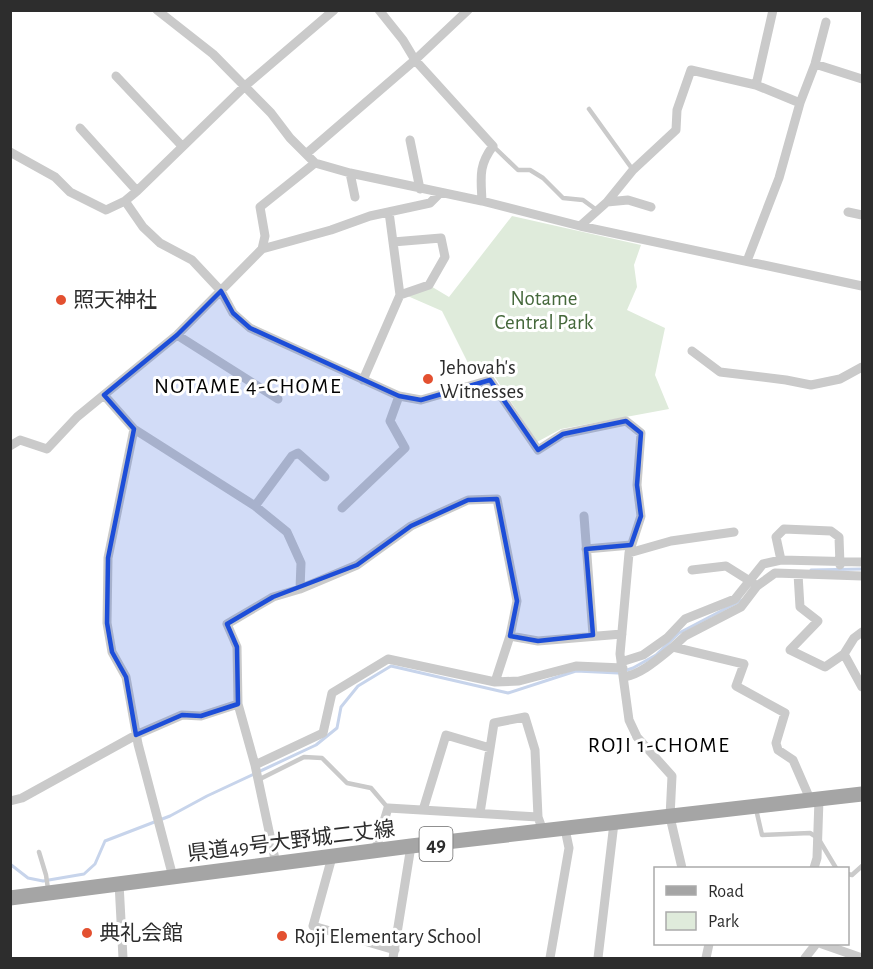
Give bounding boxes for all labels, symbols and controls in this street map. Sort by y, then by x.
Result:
park label: Notame Central Park [495,288,594,333]
place label: 照天神社 [73,289,157,311]
marker: 照天神社 [54,293,68,307]
place label: Jehovah's Witnesses [440,357,524,402]
marker: Jehovah's Witnesses [421,372,435,386]
district label: NOTAME 4-CHOME [154,375,342,397]
district label: ROJI 1-CHOME [588,734,730,756]
street label: 県道49号大野城二丈線 [186,817,396,865]
road number: 49 [420,827,452,861]
legend [654,867,849,945]
text: Road [708,883,744,901]
text: Park [708,913,740,931]
place label: 典礼会館 [99,922,183,944]
marker: 典礼会館 [80,926,94,940]
place label: Roji Elementary School [294,926,482,947]
marker: Roji Elementary School [275,929,289,943]

